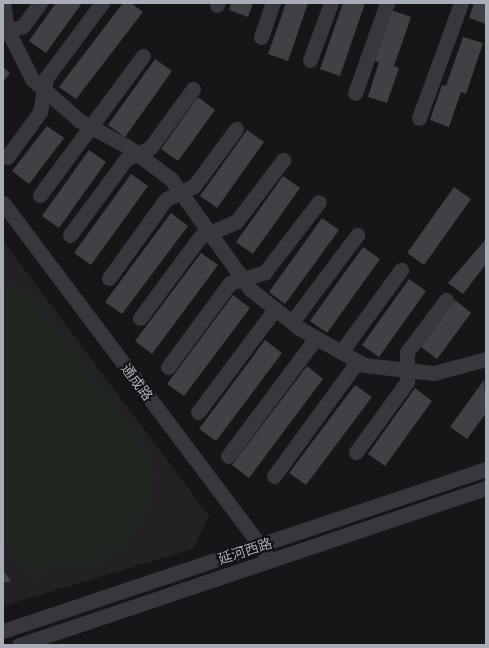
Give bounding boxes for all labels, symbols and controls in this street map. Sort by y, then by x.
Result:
street label: 通成路 [118,360,156,404]
street label: 延河西路 [216,534,274,568]

